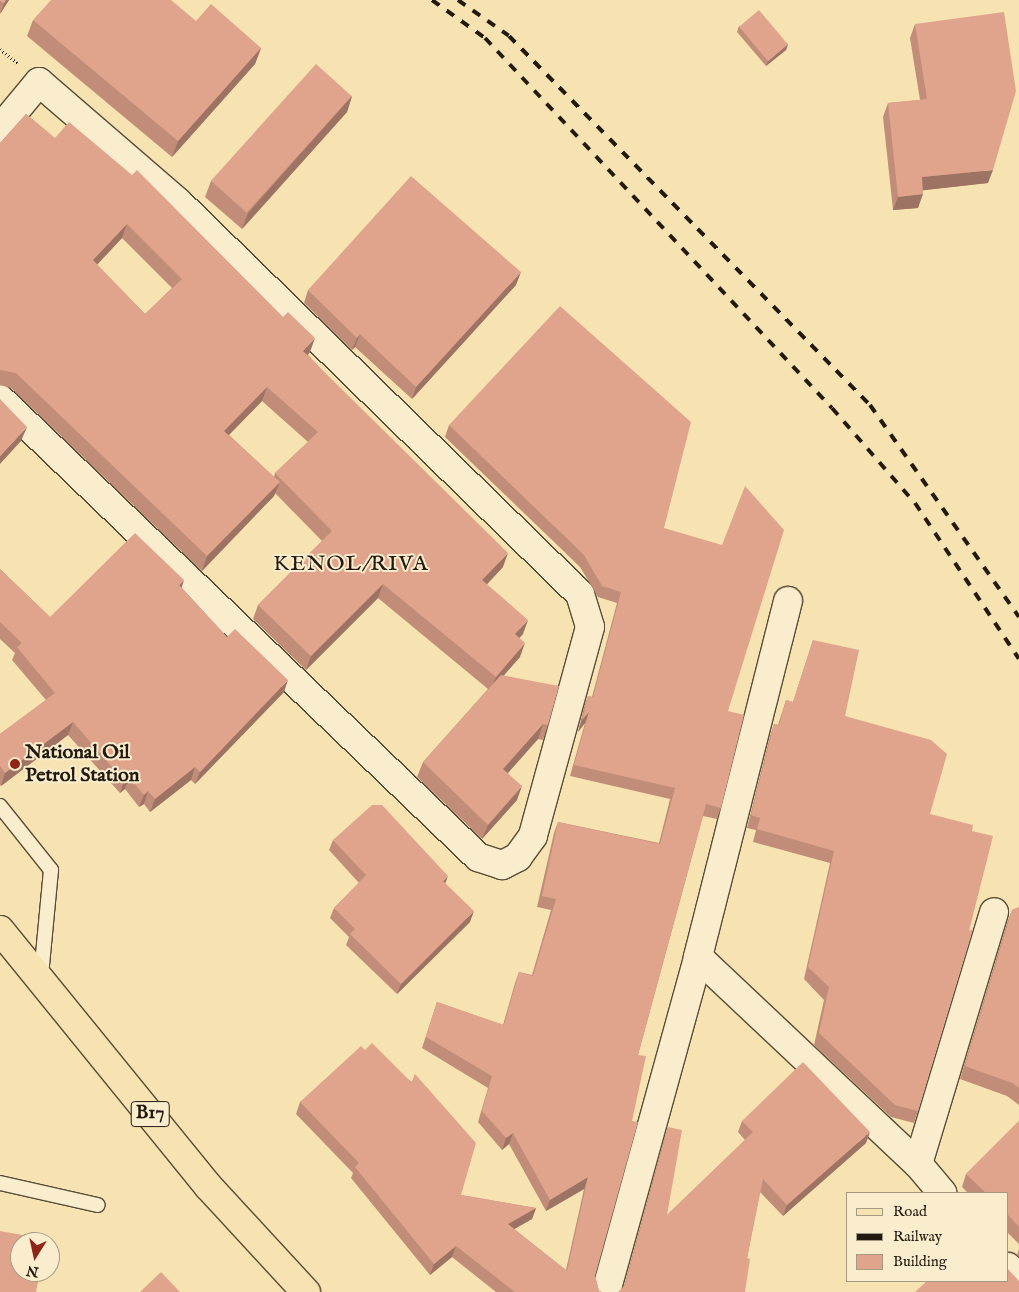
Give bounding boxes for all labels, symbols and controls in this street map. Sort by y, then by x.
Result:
district label: KENOL/RIVA [272,552,430,578]
place label: National Oil Petrol Station [25,740,139,787]
marker: National Oil Petrol Station [9,758,21,770]
road number: B17 [130,1098,170,1130]
legend [846,1192,1009,1282]
text: Road [893,1202,927,1221]
text: Railway [893,1227,942,1246]
north arrow [10,1232,60,1282]
text: Building [893,1252,947,1271]
text: N [25,1261,40,1281]

